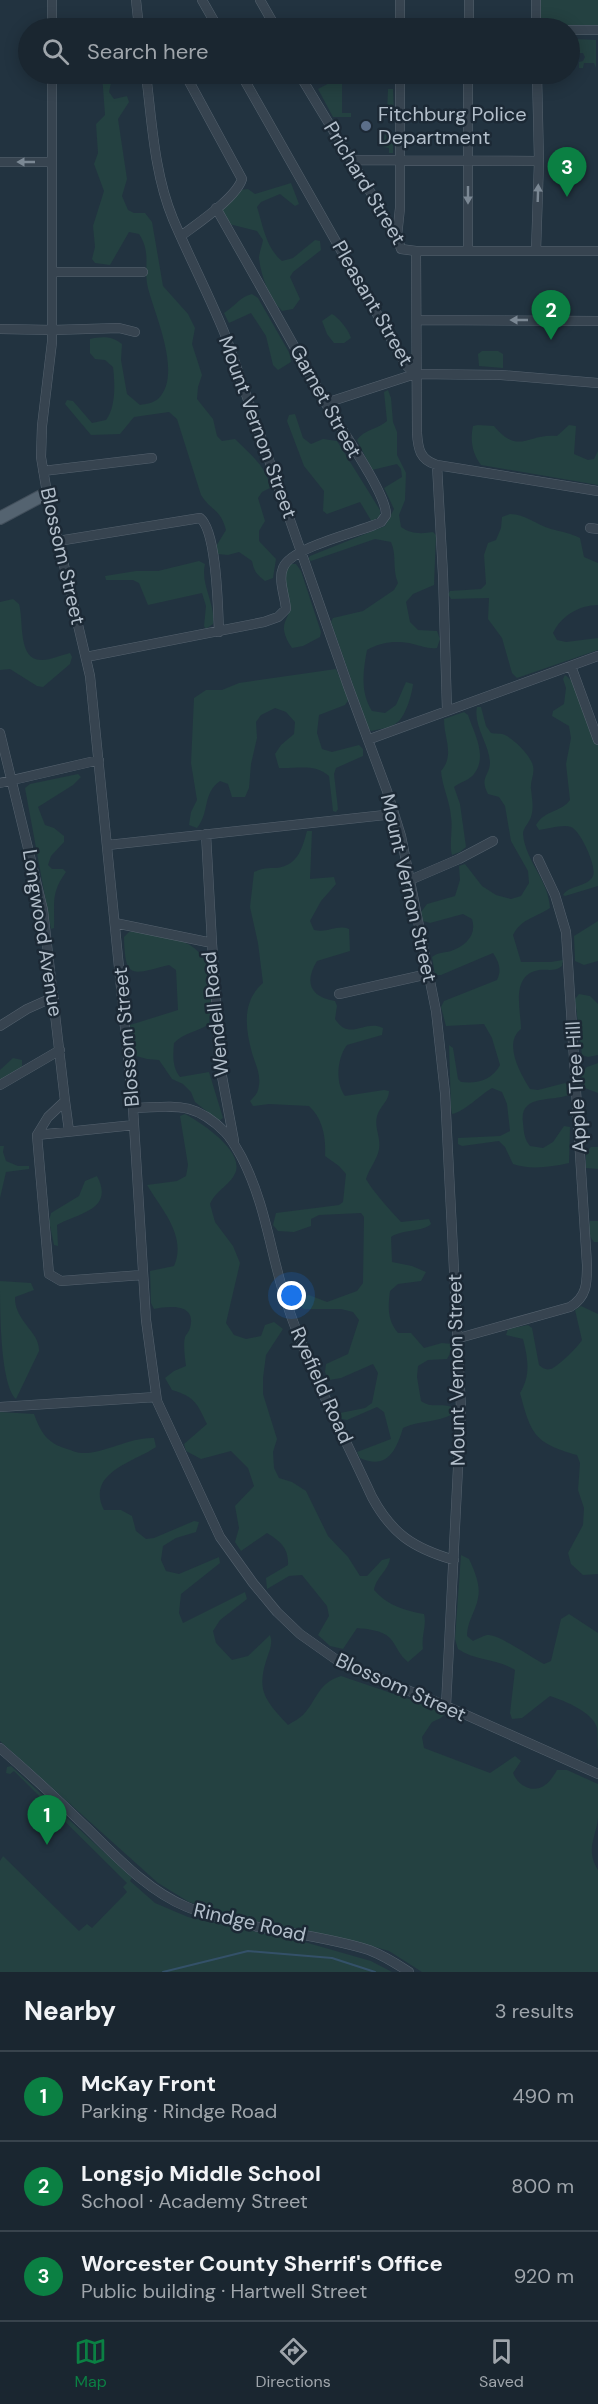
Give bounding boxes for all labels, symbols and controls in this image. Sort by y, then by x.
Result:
search box [18,18,580,84]
icon: search [39,35,72,68]
text: Search here [87,37,208,66]
place label: Fitchburg Police Department [378,101,527,150]
street label: Prichard Street [318,117,412,249]
marker: Fitchburg Police Department [359,119,373,133]
pin: 3 [548,148,586,197]
one-way arrow [17,157,36,167]
one-way arrow [534,183,543,202]
one-way arrow [463,185,473,204]
street label: Pleasant Street [327,236,419,370]
pin: 2 [532,290,570,340]
one-way arrow [509,315,528,325]
street label: Mount Vernon Street [213,332,303,522]
street label: Garnet Street [284,340,368,462]
street label: Blossom Street [35,485,91,627]
street label: Mount Vernon Street [375,791,443,985]
street label: Longwood Avenue [17,847,69,1019]
street label: Wendell Road [195,950,235,1078]
street label: Blossom Street [107,966,145,1108]
street label: Apple Tree Hill [560,1020,592,1154]
street label: Mount Vernon Street [441,1273,471,1466]
your location [277,1281,306,1310]
street label: Ryefield Road [285,1323,359,1447]
street label: Blossom Street [332,1647,470,1727]
pin: 1 [28,1796,66,1845]
street label: Rindge Road [191,1896,309,1948]
text: Nearby [24,1994,116,2028]
text: 3 results [495,1998,574,2024]
text: McKay Front [81,2069,216,2098]
text: 1 [40,2083,47,2109]
text: 490 m [512,2083,574,2109]
text: Parking · Rindge Road [81,2098,277,2124]
text: Longsjo Middle School [81,2159,321,2188]
text: 2 [38,2173,49,2199]
text: 800 m [511,2173,574,2199]
text: School · Academy Street [81,2188,308,2214]
text: Worcester County Sherrif's Office [81,2249,443,2278]
text: 3 [37,2263,50,2289]
text: 920 m [514,2263,574,2289]
text: Public building · Hartwell Street [81,2278,367,2304]
tab: Map [74,2335,107,2392]
tab: Directions [255,2335,331,2392]
tab: Saved [479,2335,524,2392]

